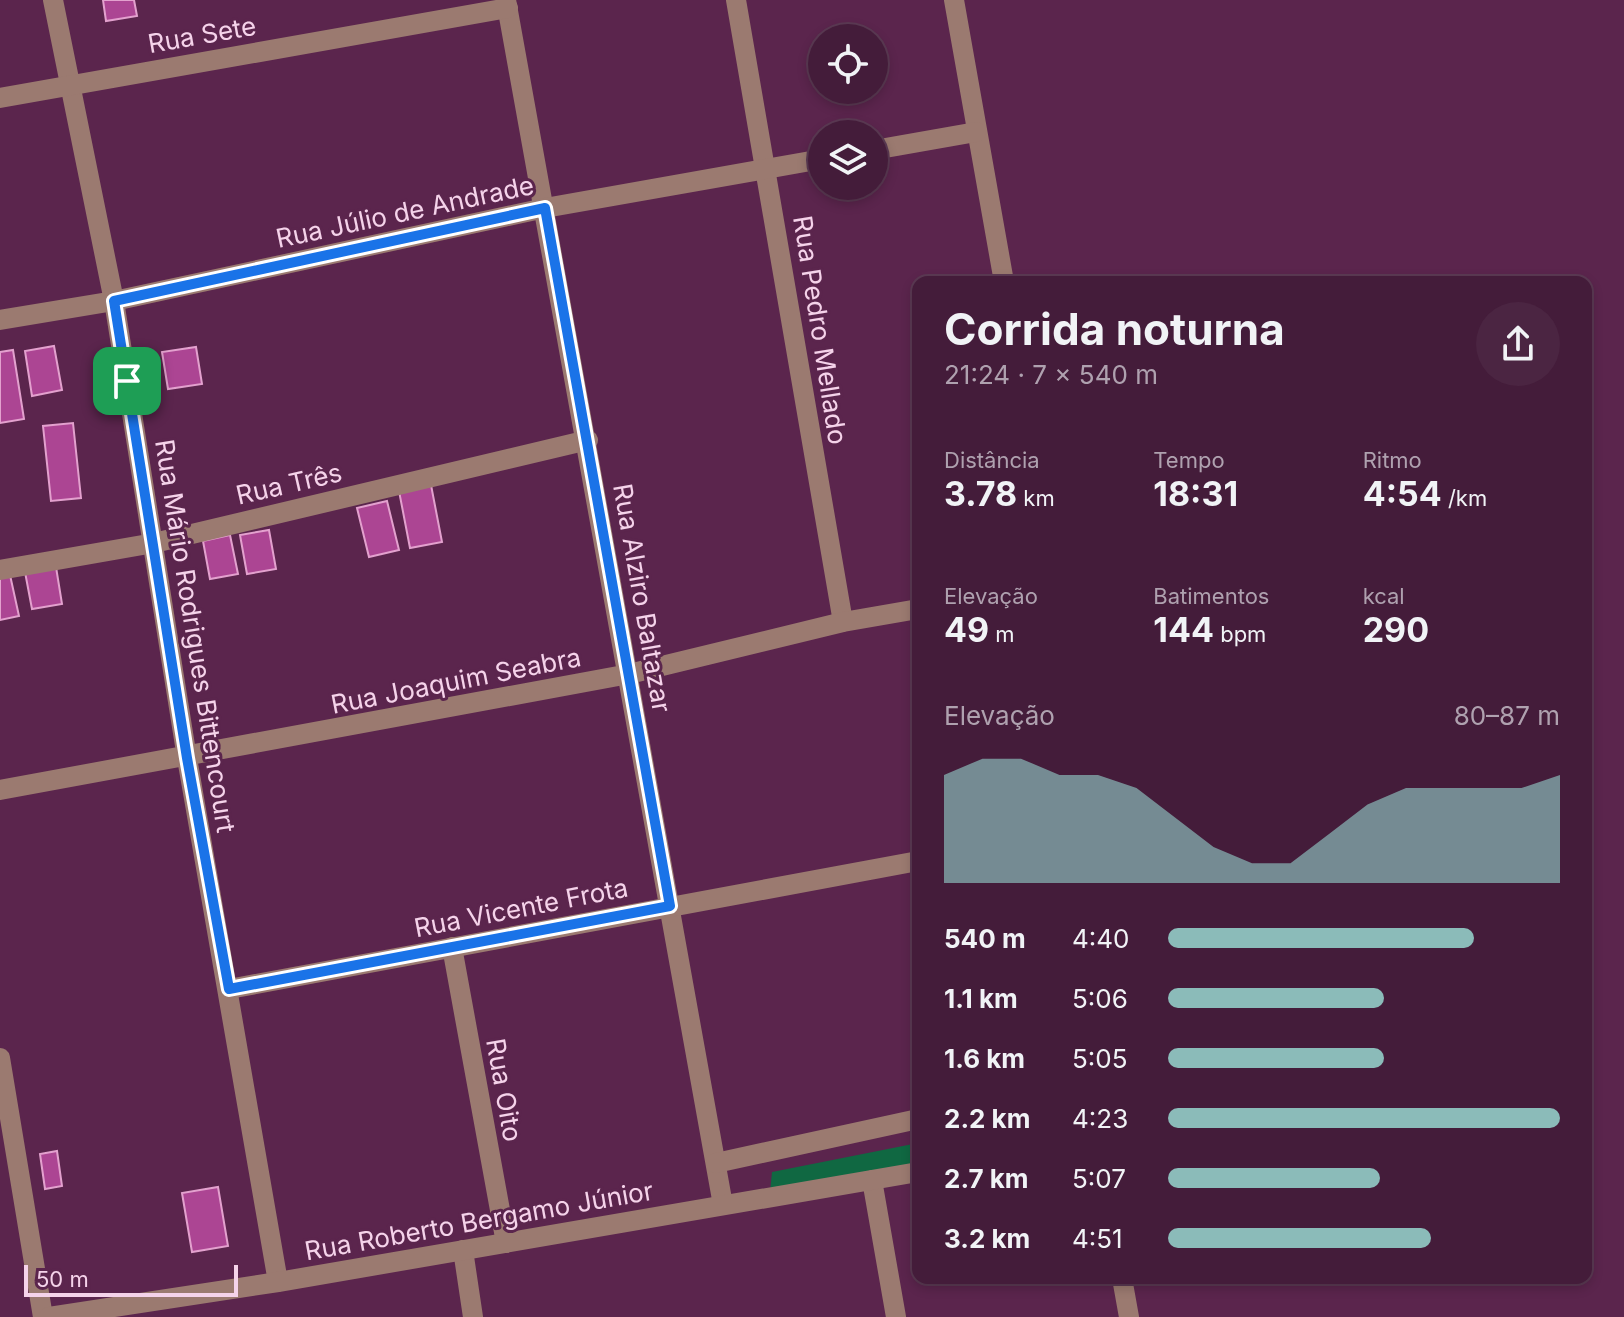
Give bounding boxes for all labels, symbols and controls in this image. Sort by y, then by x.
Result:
street label: Rua Sete [145,10,258,59]
map controls [808,24,888,200]
button: locate [808,24,888,104]
button: layers [808,120,888,200]
street label: Rua Júlio de Andrade [273,169,537,254]
street label: Rua Pedro Mellado [787,213,854,447]
text: Corrida noturna [944,302,1285,356]
button: share [1476,302,1560,386]
pin [93,347,161,415]
icon: arrive [105,359,149,403]
text: 21:24 · 7 × 540 m [944,359,1158,390]
street label: Rua Mário Rodrigues Bittencourt [149,437,242,835]
text: Distância [944,447,1040,473]
text: Tempo [1153,447,1225,473]
text: Ritmo [1363,447,1422,473]
street label: Rua Três [233,456,345,511]
text: 3.78 [944,473,1017,514]
text: 18:31 [1153,473,1238,514]
text: 4:54 [1363,473,1442,514]
street label: Rua Alziro Baltazar [607,481,678,715]
text: km [1017,485,1055,511]
text: /km [1442,485,1487,511]
text: Elevação [944,583,1038,609]
text: Batimentos [1153,583,1269,609]
text: kcal [1363,583,1405,609]
text: 49 [944,609,989,650]
text: 144 [1153,609,1214,650]
text: 290 [1363,609,1429,650]
text: m [989,621,1015,647]
text: bpm [1214,621,1266,647]
street label: Rua Joaquim Seabra [328,641,584,720]
text: Elevação [944,700,1055,731]
text: 80–87 m [1454,700,1560,731]
street label: Rua Vicente Frota [411,872,630,943]
text: 540 m [944,923,1026,954]
text: 4:40 [1072,923,1129,954]
text: 1.1 km [944,983,1018,1014]
text: 5:06 [1072,983,1128,1014]
street label: Rua Oito [480,1036,529,1144]
text: 1.6 km [944,1043,1025,1074]
text: 5:05 [1072,1043,1128,1074]
text: 2.2 km [944,1103,1030,1134]
text: 4:23 [1072,1103,1128,1134]
text: 2.7 km [944,1163,1029,1194]
text: 5:07 [1072,1163,1126,1194]
street label: Rua Roberto Bergamo Júnior [302,1175,656,1266]
text: 3.2 km [944,1223,1030,1254]
text: 4:51 [1072,1223,1123,1254]
scale bar [24,1261,238,1297]
text: 50 m [36,1266,89,1292]

